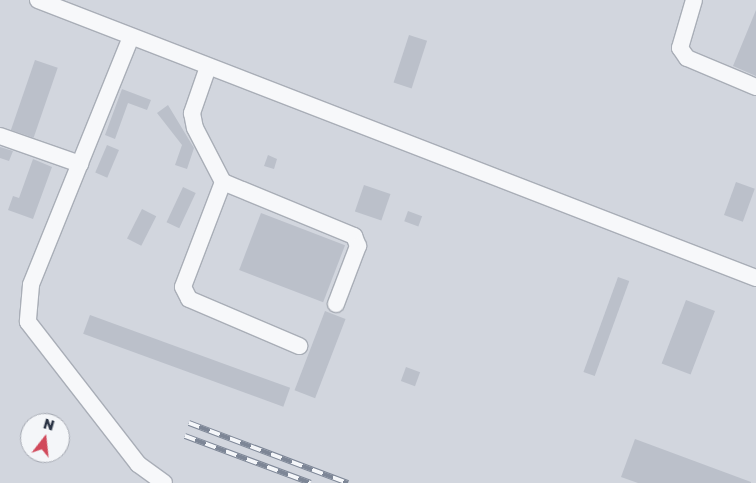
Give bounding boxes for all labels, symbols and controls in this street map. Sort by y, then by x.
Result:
north arrow [20,413,70,463]
text: N [42,414,56,434]

